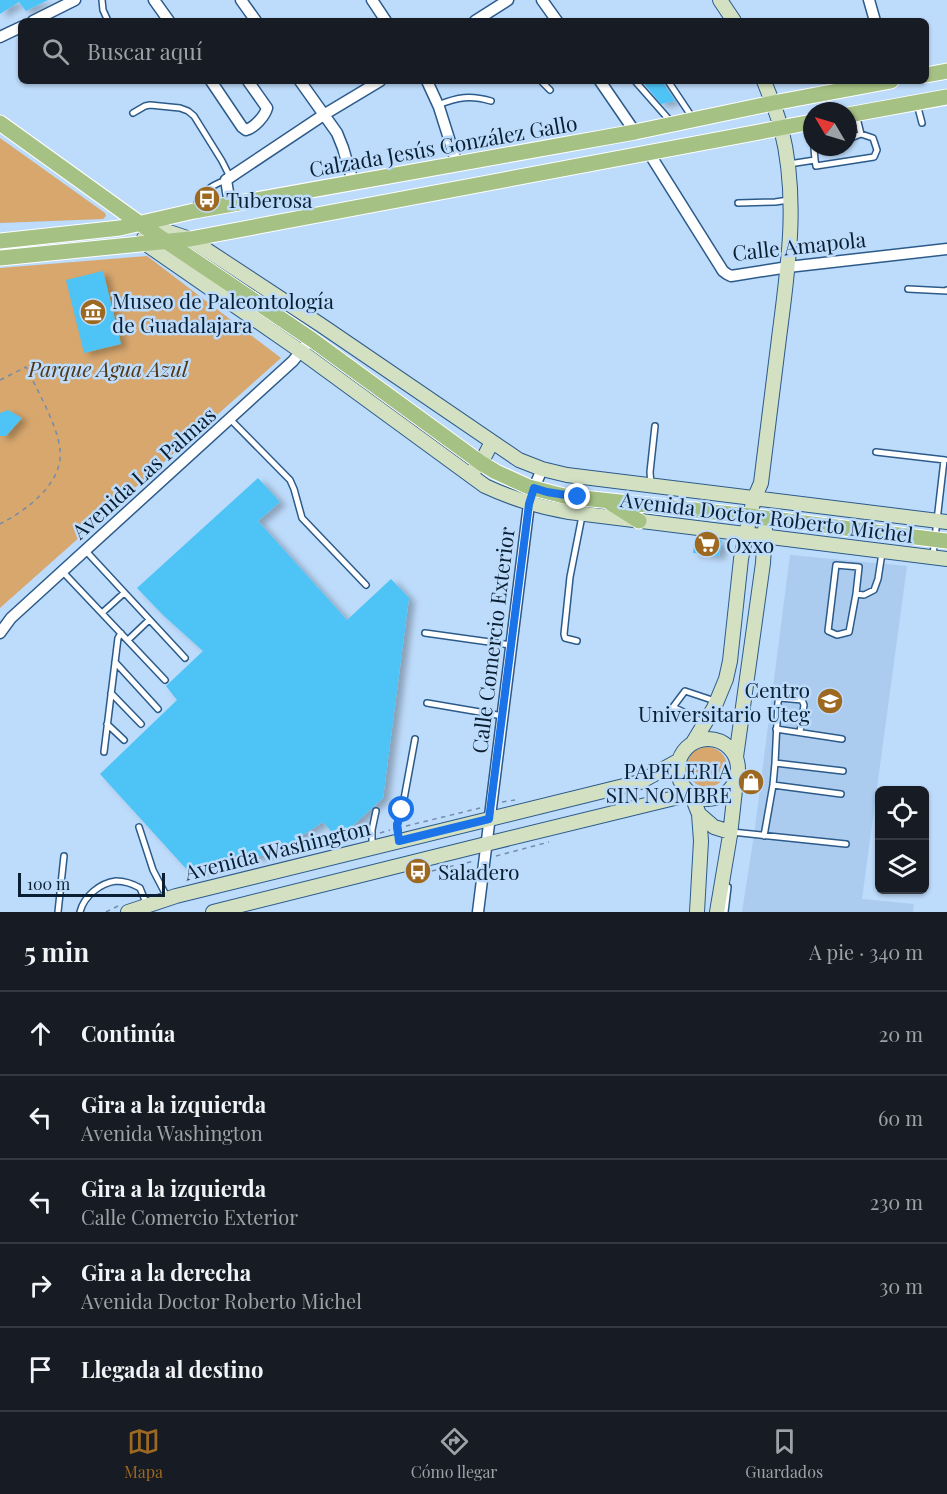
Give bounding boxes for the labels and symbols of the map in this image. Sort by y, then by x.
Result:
north arrow [803,102,857,156]
street label: Calzada Jesús González Gallo [307,108,579,182]
bus stop icon: Tuberosa [192,184,222,214]
place label: Tuberosa [226,185,313,213]
street label: Calle Amapola [731,224,868,266]
place label: Museo de Paleontología de Guadalajara [112,286,334,338]
museum icon: Museo de Paleontología de Guadalajara [78,297,108,327]
park label: Parque Agua Azul [27,354,189,382]
street label: Avenida Las Palmas [64,400,221,545]
route end [564,483,590,509]
street label: Avenida Doctor Roberto Michel [618,484,915,548]
street label: Calle Comercio Exterior [464,525,520,755]
supermarket icon: Oxxo [692,529,722,559]
place label: Oxxo [726,530,774,558]
place label: Centro Universitario Uteg [638,675,810,727]
school or university icon: Centro Universitario Uteg [815,686,845,716]
place label: PAPELERIA SIN NOMBRE [606,756,733,808]
shop icon: PAPELERIA SIN NOMBRE [736,767,766,797]
route start [388,796,414,822]
street label: Avenida Washington [180,812,373,886]
bus stop icon: Saladero [403,856,433,886]
place label: Saladero [438,857,520,885]
scale bar [18,870,165,898]

